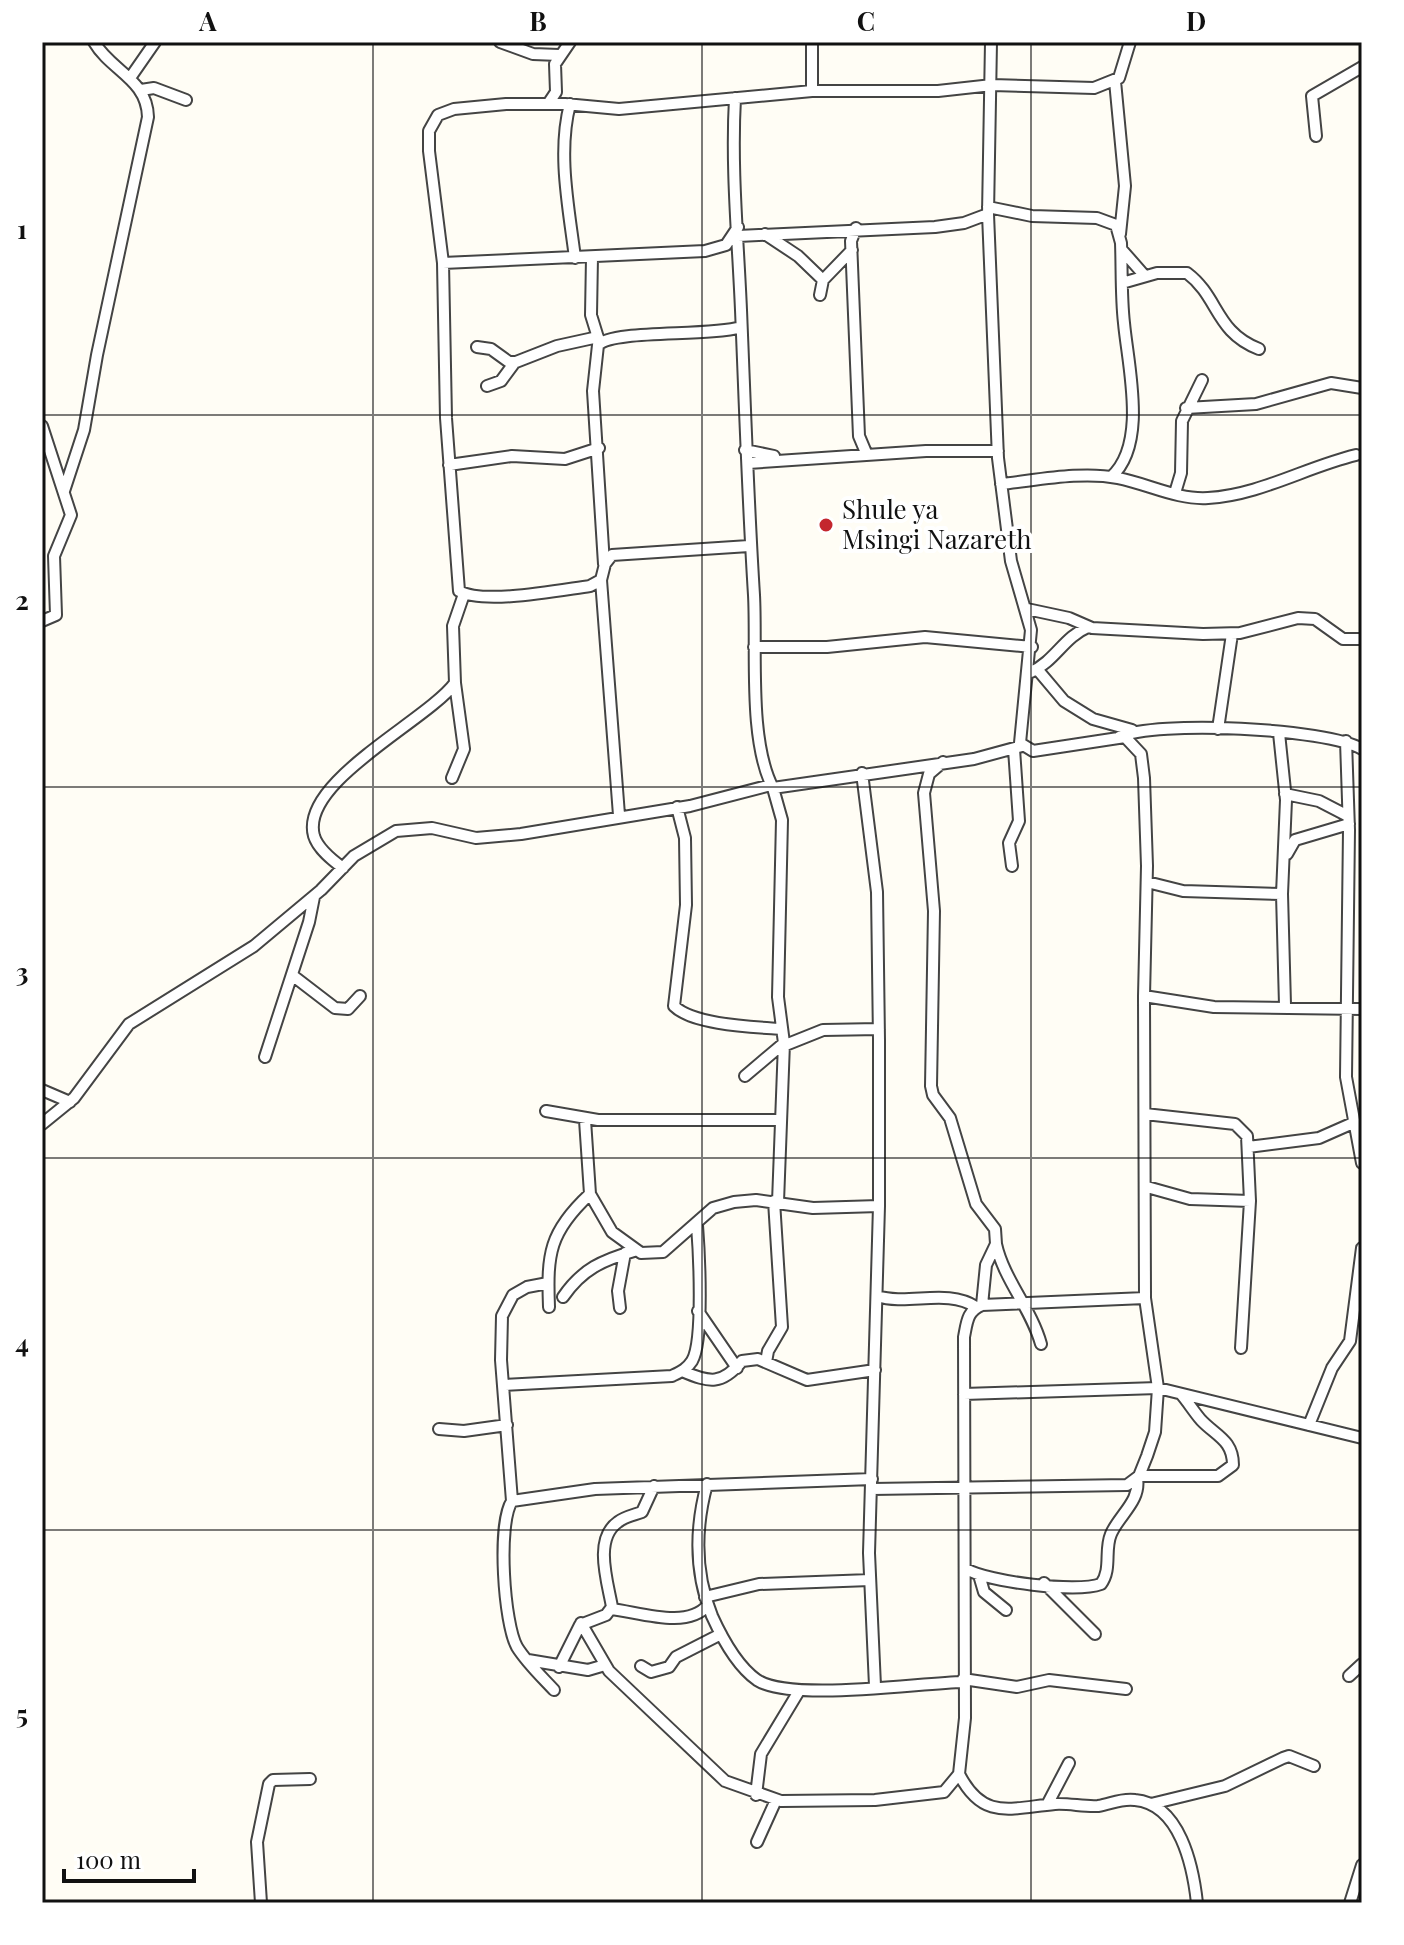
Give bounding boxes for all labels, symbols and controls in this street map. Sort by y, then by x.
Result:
text: A [198,3,217,38]
text: B [529,3,547,38]
text: C [857,3,875,38]
text: D [1186,3,1206,38]
text: 1 [17,211,27,246]
place label: Shule ya Msingi Nazareth [842,491,1032,556]
marker: Shule ya Msingi Nazareth [817,516,835,534]
text: 2 [15,582,29,617]
text: 3 [16,954,28,989]
text: 4 [15,1325,29,1360]
text: 5 [16,1696,28,1731]
scale bar [64,1833,194,1883]
text: 100 m [76,1843,141,1875]

